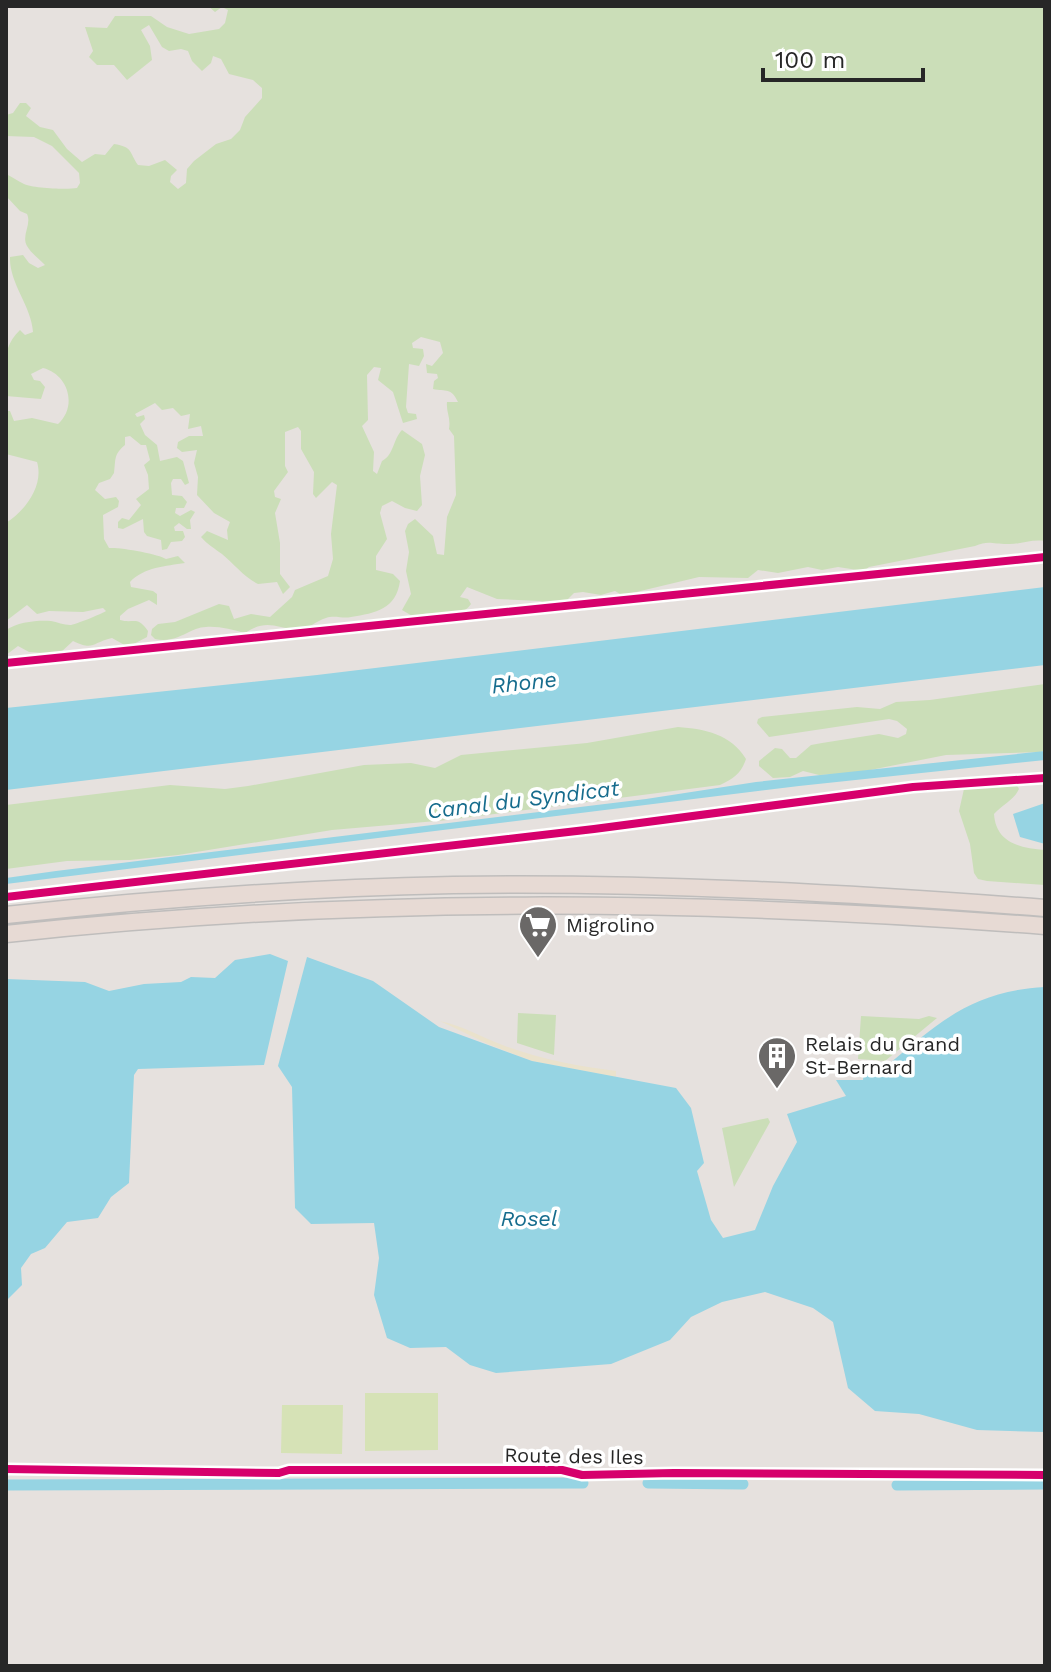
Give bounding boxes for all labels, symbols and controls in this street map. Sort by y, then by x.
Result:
scale bar [763,32,923,82]
text: 100 m [775,46,845,74]
water label: Rhone [490,667,558,698]
water label: Canal du Syndicat [426,775,622,824]
supermarket icon: Migrolino [517,904,559,959]
place label: Migrolino [566,913,655,937]
place label: Relais du Grand St-Bernard [805,1032,960,1079]
building icon: Relais du Grand St-Bernard [756,1035,798,1090]
water label: Rosel [500,1206,558,1231]
street label: Route des Iles [504,1443,644,1469]

